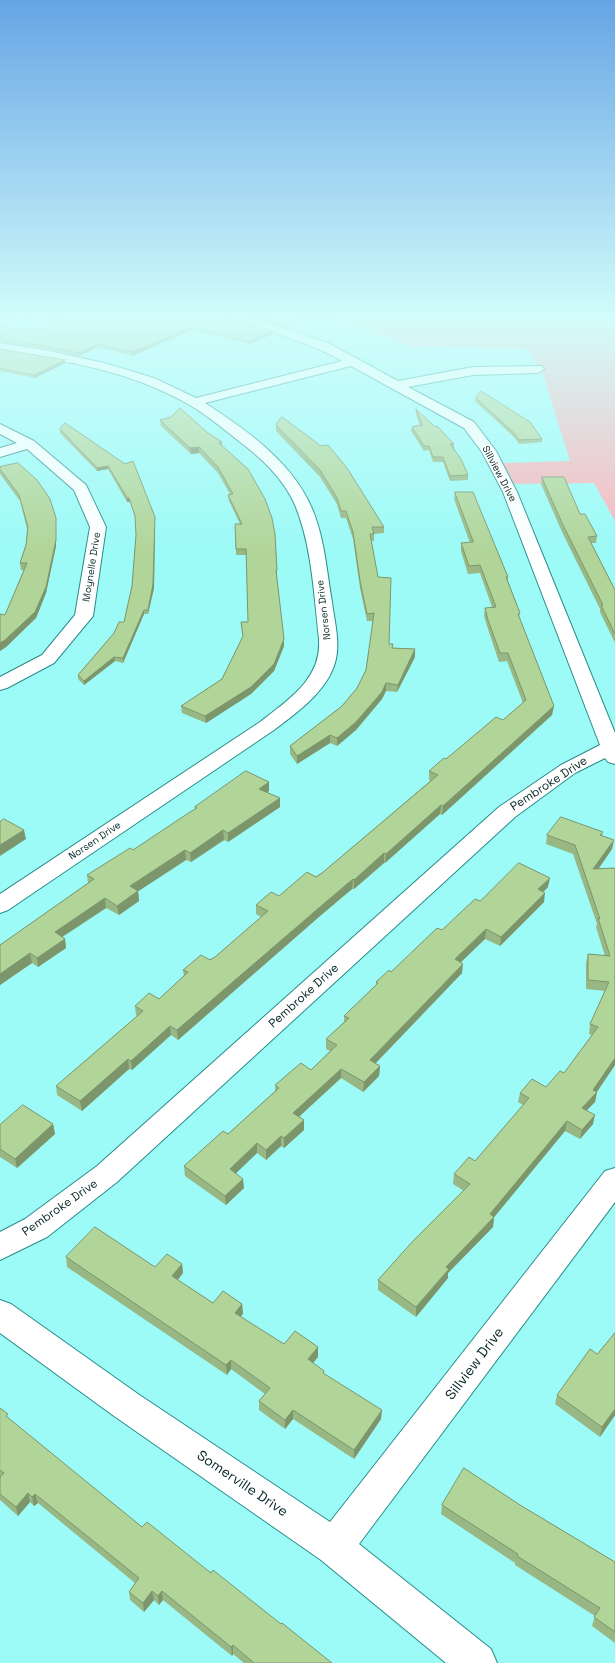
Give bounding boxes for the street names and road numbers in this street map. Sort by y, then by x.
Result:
street label: Sillview Drive [479,444,519,504]
street label: Moynelle Drive [81,531,103,603]
street label: Norsen Drive [314,579,334,641]
street label: Pembroke Drive [508,754,590,814]
street label: Norsen Drive [67,819,123,863]
street label: Pembroke Drive [266,961,342,1031]
street label: Pembroke Drive [19,1177,101,1239]
street label: Sillview Drive [442,1324,508,1404]
street label: Somerville Drive [193,1447,291,1521]

